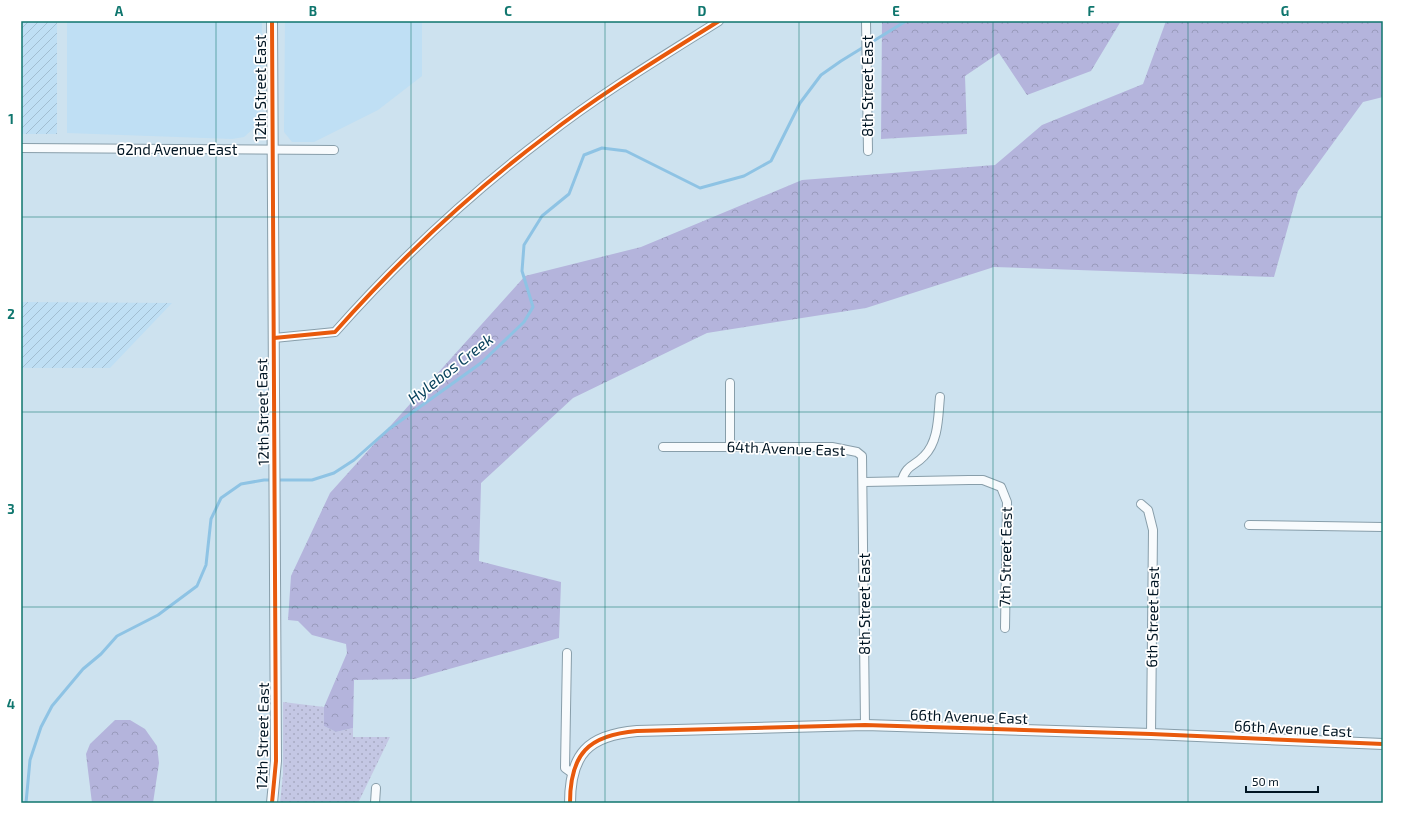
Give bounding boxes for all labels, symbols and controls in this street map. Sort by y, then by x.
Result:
text: A [115,3,124,19]
text: B [309,3,317,19]
text: C [504,3,512,19]
text: D [698,3,707,19]
text: E [892,3,900,19]
text: F [1087,3,1095,19]
text: G [1281,3,1289,19]
street label: 12th Street East [251,34,269,142]
street label: 8th Street East [858,35,876,137]
text: 1 [8,111,14,127]
street label: 62nd Avenue East [117,140,238,158]
text: 2 [7,306,15,322]
water label: Hylebos Creek [403,329,497,408]
street label: 12th Street East [252,358,272,466]
street label: 64th Avenue East [726,437,846,459]
text: 3 [7,501,15,517]
street label: 7th Street East [995,506,1015,607]
street label: 8th Street East [855,553,873,655]
street label: 6th Street East [1142,566,1162,668]
street label: 12th Street East [252,682,272,790]
text: 4 [7,696,15,712]
street label: 66th Avenue East [910,705,1029,727]
street label: 66th Avenue East [1234,716,1353,740]
scale bar [1246,768,1318,794]
text: 50 m [1252,774,1279,788]

